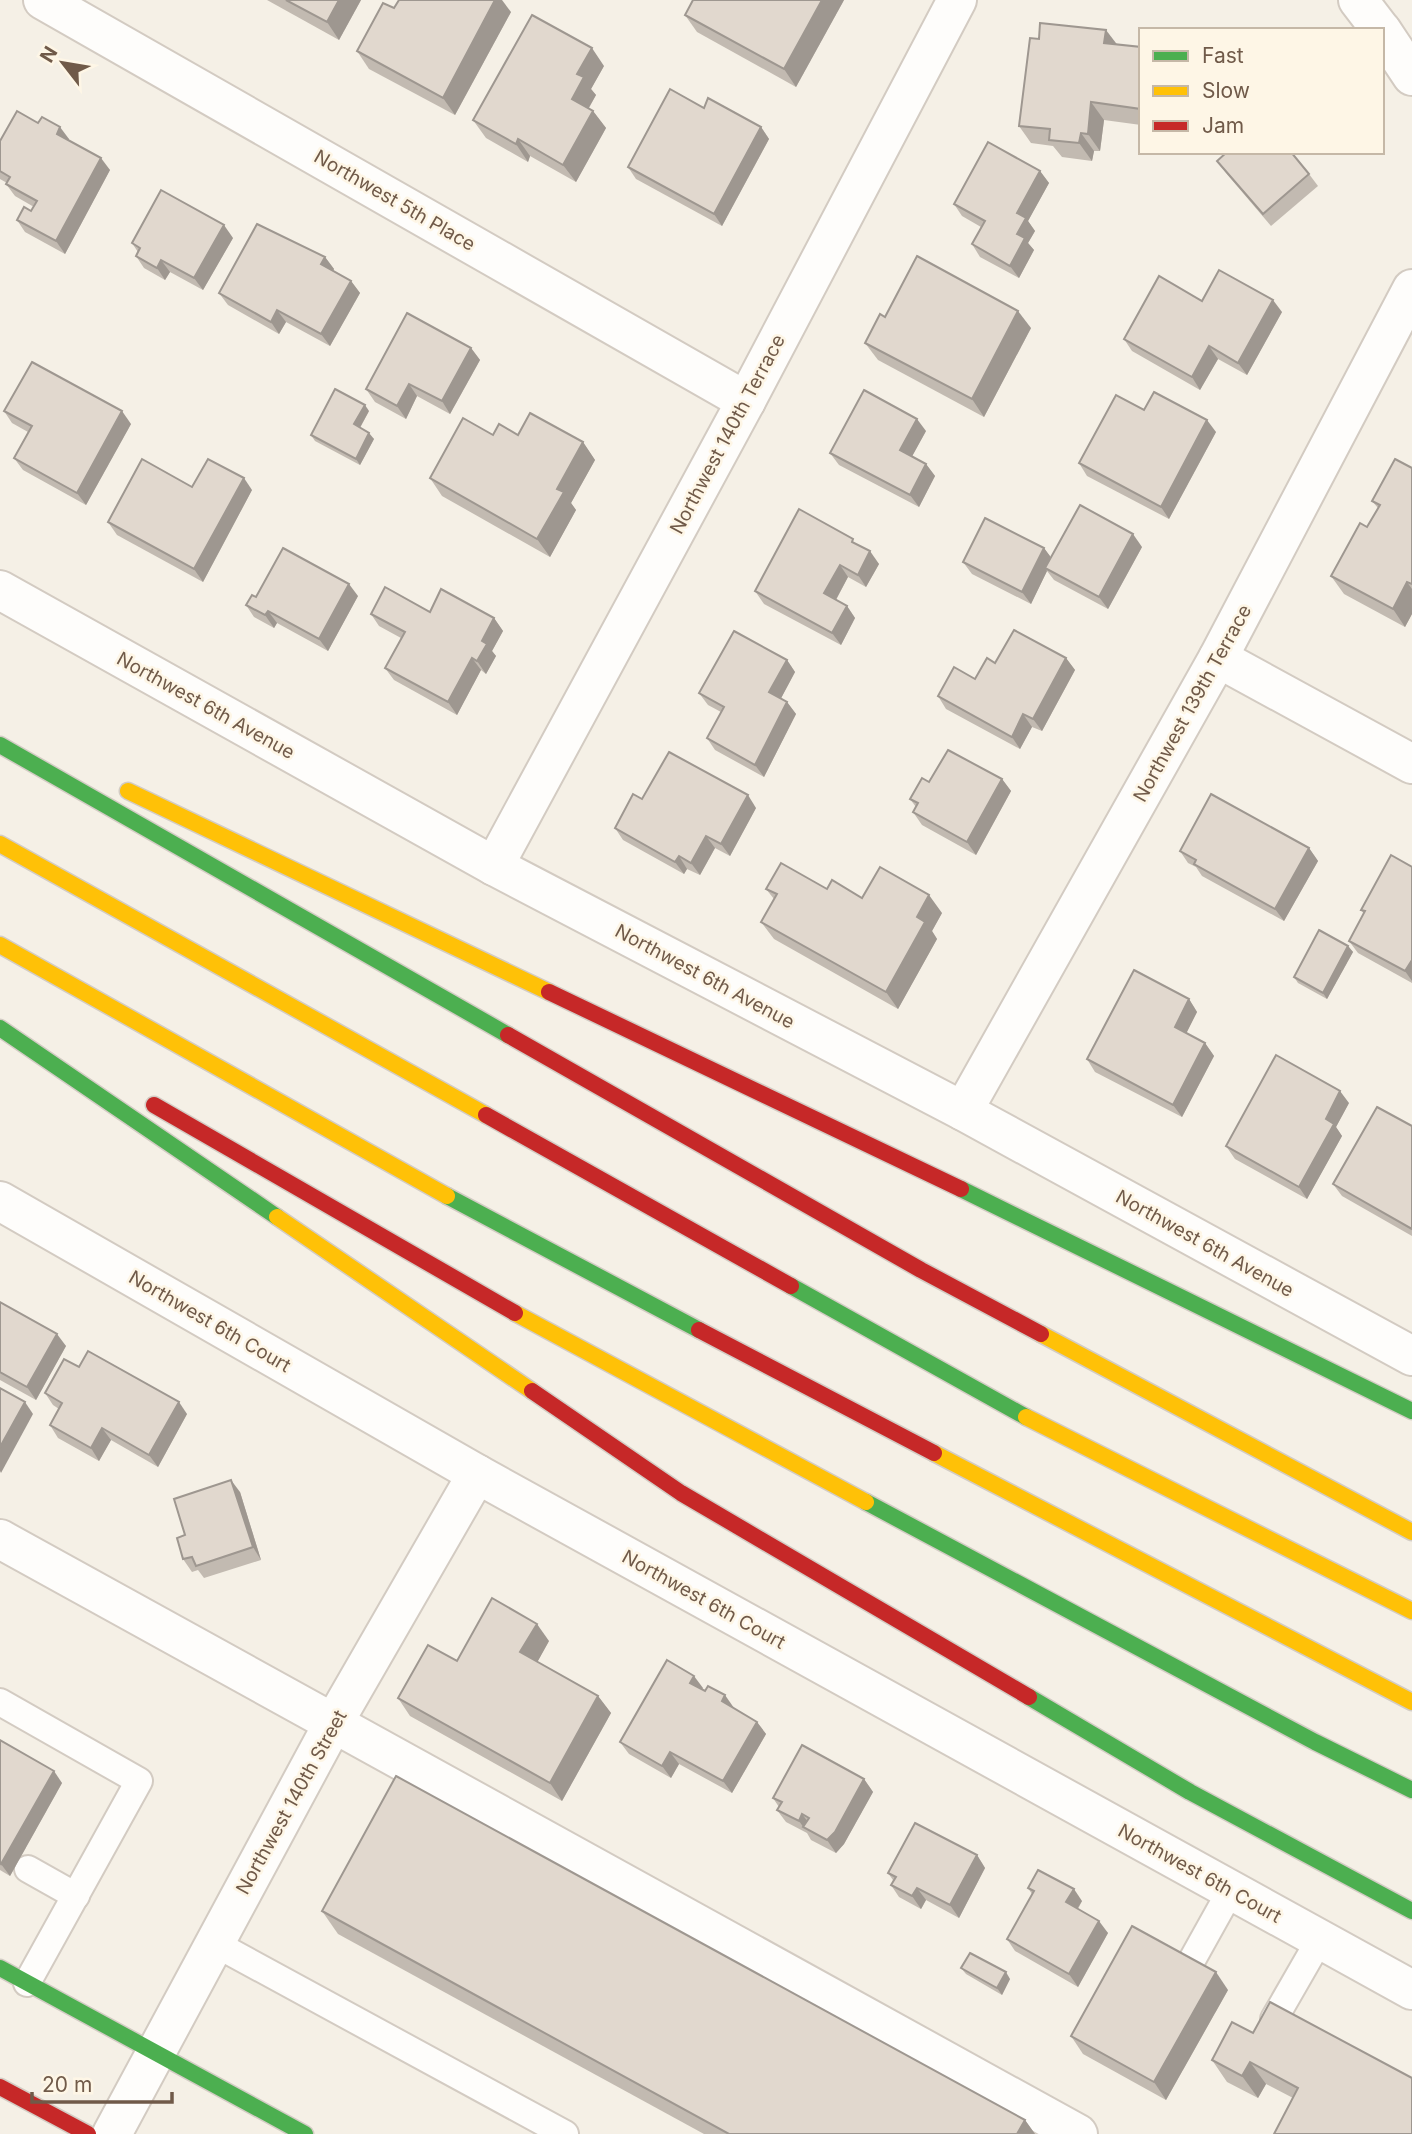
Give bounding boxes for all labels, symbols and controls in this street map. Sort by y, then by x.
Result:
north arrow [28,28,98,98]
legend [1139,28,1384,154]
text: N [35,42,62,67]
text: Fast [1202,43,1244,68]
text: Slow [1202,78,1250,103]
text: Jam [1202,113,1244,138]
street label: Northwest 5th Place [310,145,479,256]
street label: Northwest 140th Terrace [665,331,790,538]
street label: Northwest 139th Terrace [1129,601,1256,806]
street label: Northwest 6th Avenue [113,647,299,764]
street label: Northwest 6th Avenue [611,919,798,1033]
street label: Northwest 6th Avenue [1112,1185,1298,1302]
street label: Northwest 6th Court [125,1266,295,1377]
street label: Northwest 6th Court [618,1545,789,1654]
street label: Northwest 140th Street [231,1706,352,1898]
street label: Northwest 6th Court [1114,1819,1285,1928]
scale bar [32,2060,172,2104]
text: 20 m [42,2072,92,2097]

